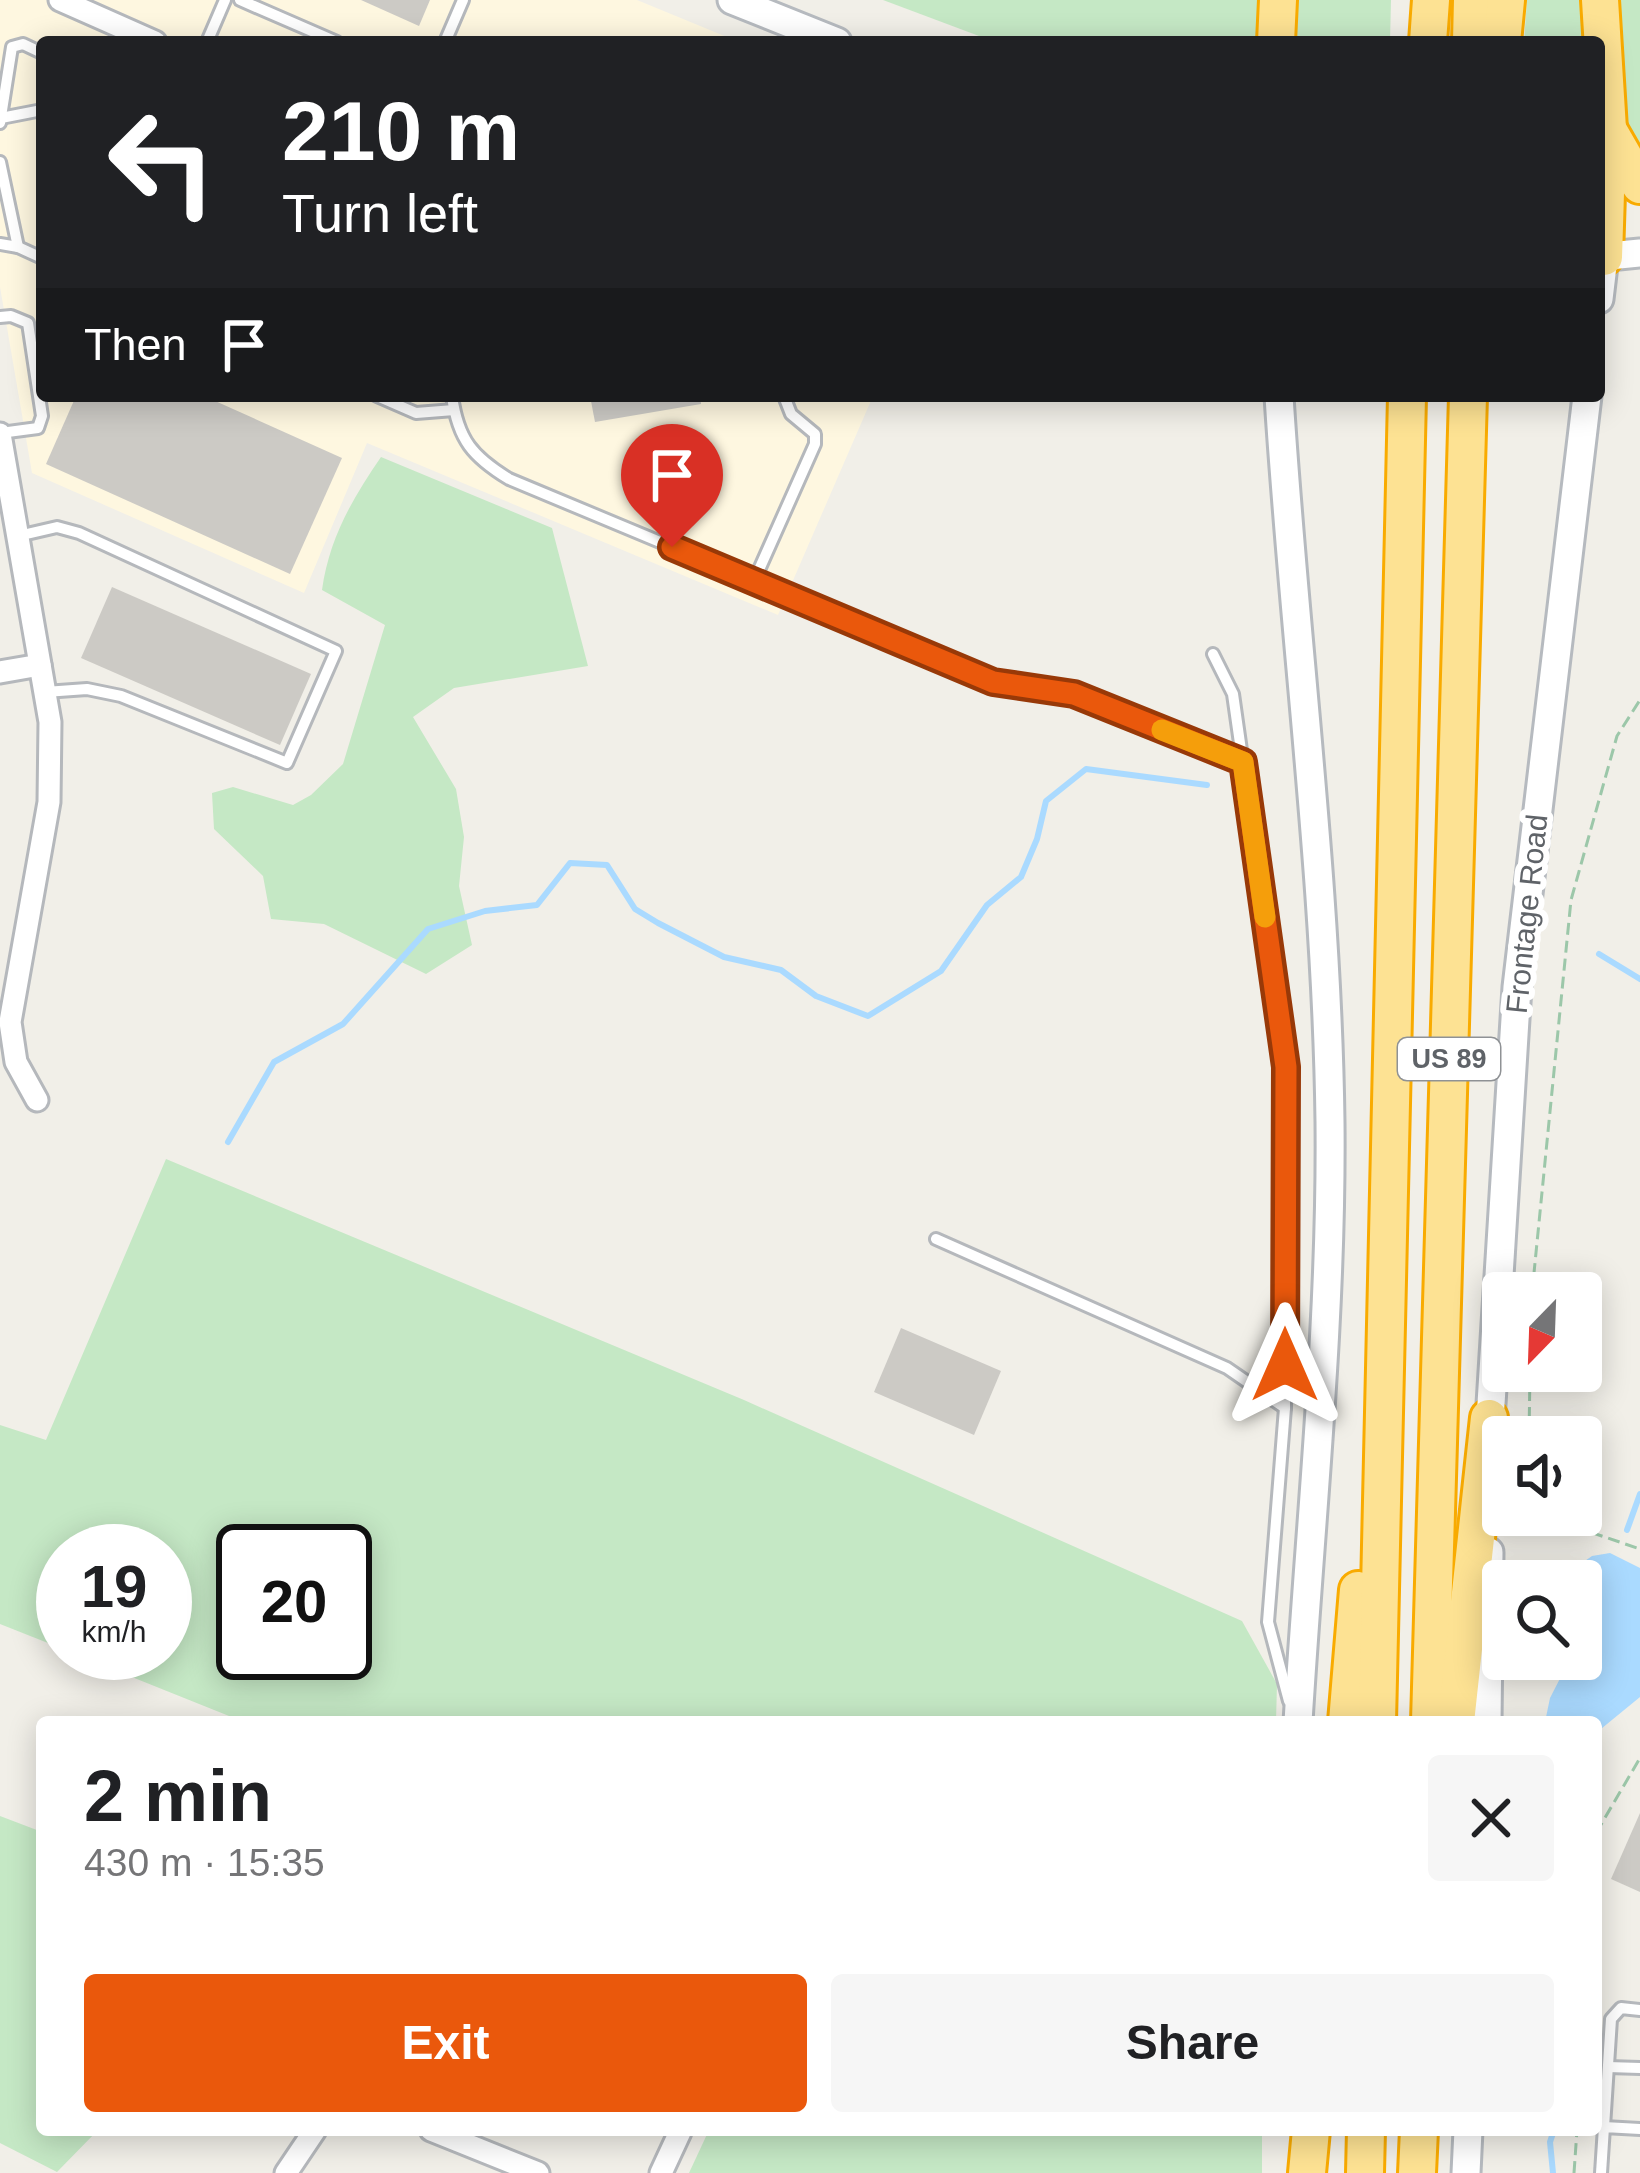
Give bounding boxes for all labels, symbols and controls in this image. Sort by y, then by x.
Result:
icon: left [84,84,240,240]
text: 210 m [282,84,520,178]
text: Turn left [282,183,478,243]
icon: arrive [211,312,277,378]
text: Then [84,319,187,370]
pin [621,424,723,547]
icon: arrive [639,442,705,508]
street label: Frontage Road [1500,813,1553,1015]
road number: US 89 [1398,1038,1500,1080]
north arrow [1482,1272,1602,1392]
map controls [1482,1272,1602,1680]
position arrow [1222,1302,1348,1428]
button: sound [1482,1416,1602,1536]
speed limit sign: 20 [216,1524,372,1680]
text: 19 [81,1553,147,1620]
button: search [1482,1560,1602,1680]
text: km/h [81,1615,147,1648]
button: close [1428,1755,1554,1881]
text: 2 min [84,1756,272,1836]
text: 430 m · 15:35 [84,1841,325,1884]
button: Exit [84,1974,807,2112]
button: Share [831,1974,1554,2112]

